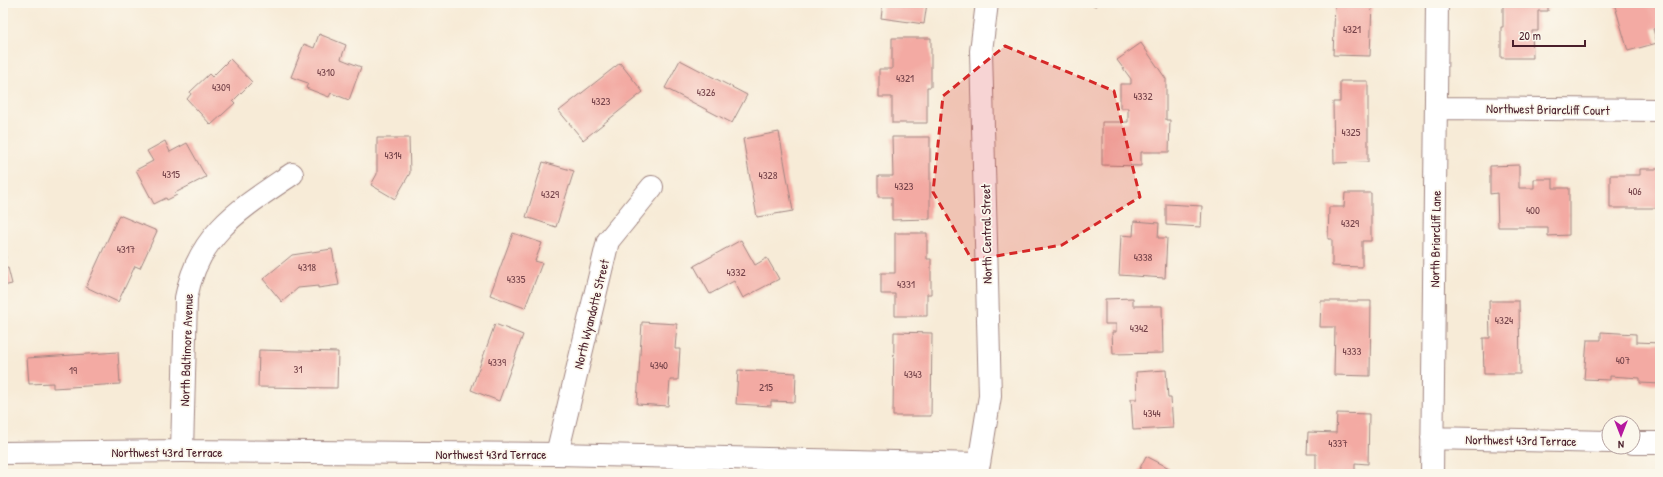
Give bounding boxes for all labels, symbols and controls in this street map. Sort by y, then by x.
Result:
house number: 4321 [1343,22,1361,36]
scale bar [1513,22,1585,48]
text: 20 m [1519,27,1541,44]
house number: 4310 [317,65,335,79]
house number: 4321 [896,71,914,85]
house number: 4309 [212,80,230,94]
house number: 4326 [697,85,716,99]
house number: 4332 [1133,89,1153,103]
house number: 4323 [591,94,611,108]
street label: Northwest Briarcliff Court [1486,99,1610,119]
house number: 4325 [1342,125,1361,139]
house number: 4314 [384,148,402,162]
house number: 4315 [162,167,180,181]
house number: 4328 [759,168,778,182]
house number: 4323 [894,179,914,193]
street label: North Central Street [976,184,996,284]
house number: 406 [1628,184,1642,198]
house number: 4329 [541,187,559,201]
street label: North Briarcliff Lane [1425,190,1445,288]
house number: 400 [1526,203,1540,217]
house number: 4329 [1341,216,1359,230]
house number: 4317 [117,242,135,256]
house number: 4338 [1134,250,1153,264]
street label: North Wyandotte Street [569,257,613,371]
house number: 4318 [298,260,316,274]
house number: 4332 [726,265,746,279]
house number: 4335 [507,272,526,286]
house number: 4331 [897,277,915,291]
street label: North Baltimore Avenue [175,293,197,407]
house number: 4324 [1495,313,1513,327]
house number: 4342 [1130,321,1148,335]
house number: 4333 [1343,344,1362,358]
house number: 407 [1616,353,1630,367]
house number: 4339 [488,355,506,369]
house number: 4340 [650,358,668,372]
house number: 31 [294,362,302,376]
house number: 19 [69,363,77,377]
house number: 4343 [904,367,922,381]
house number: 215 [759,380,773,394]
house number: 4344 [1143,406,1161,420]
north arrow [1601,415,1641,455]
street label: Northwest 43rd Terrace [1465,430,1577,450]
house number: 4337 [1328,436,1348,450]
text: N [1618,438,1624,452]
street label: Northwest 43rd Terrace [111,443,223,461]
street label: Northwest 43rd Terrace [435,445,547,463]

